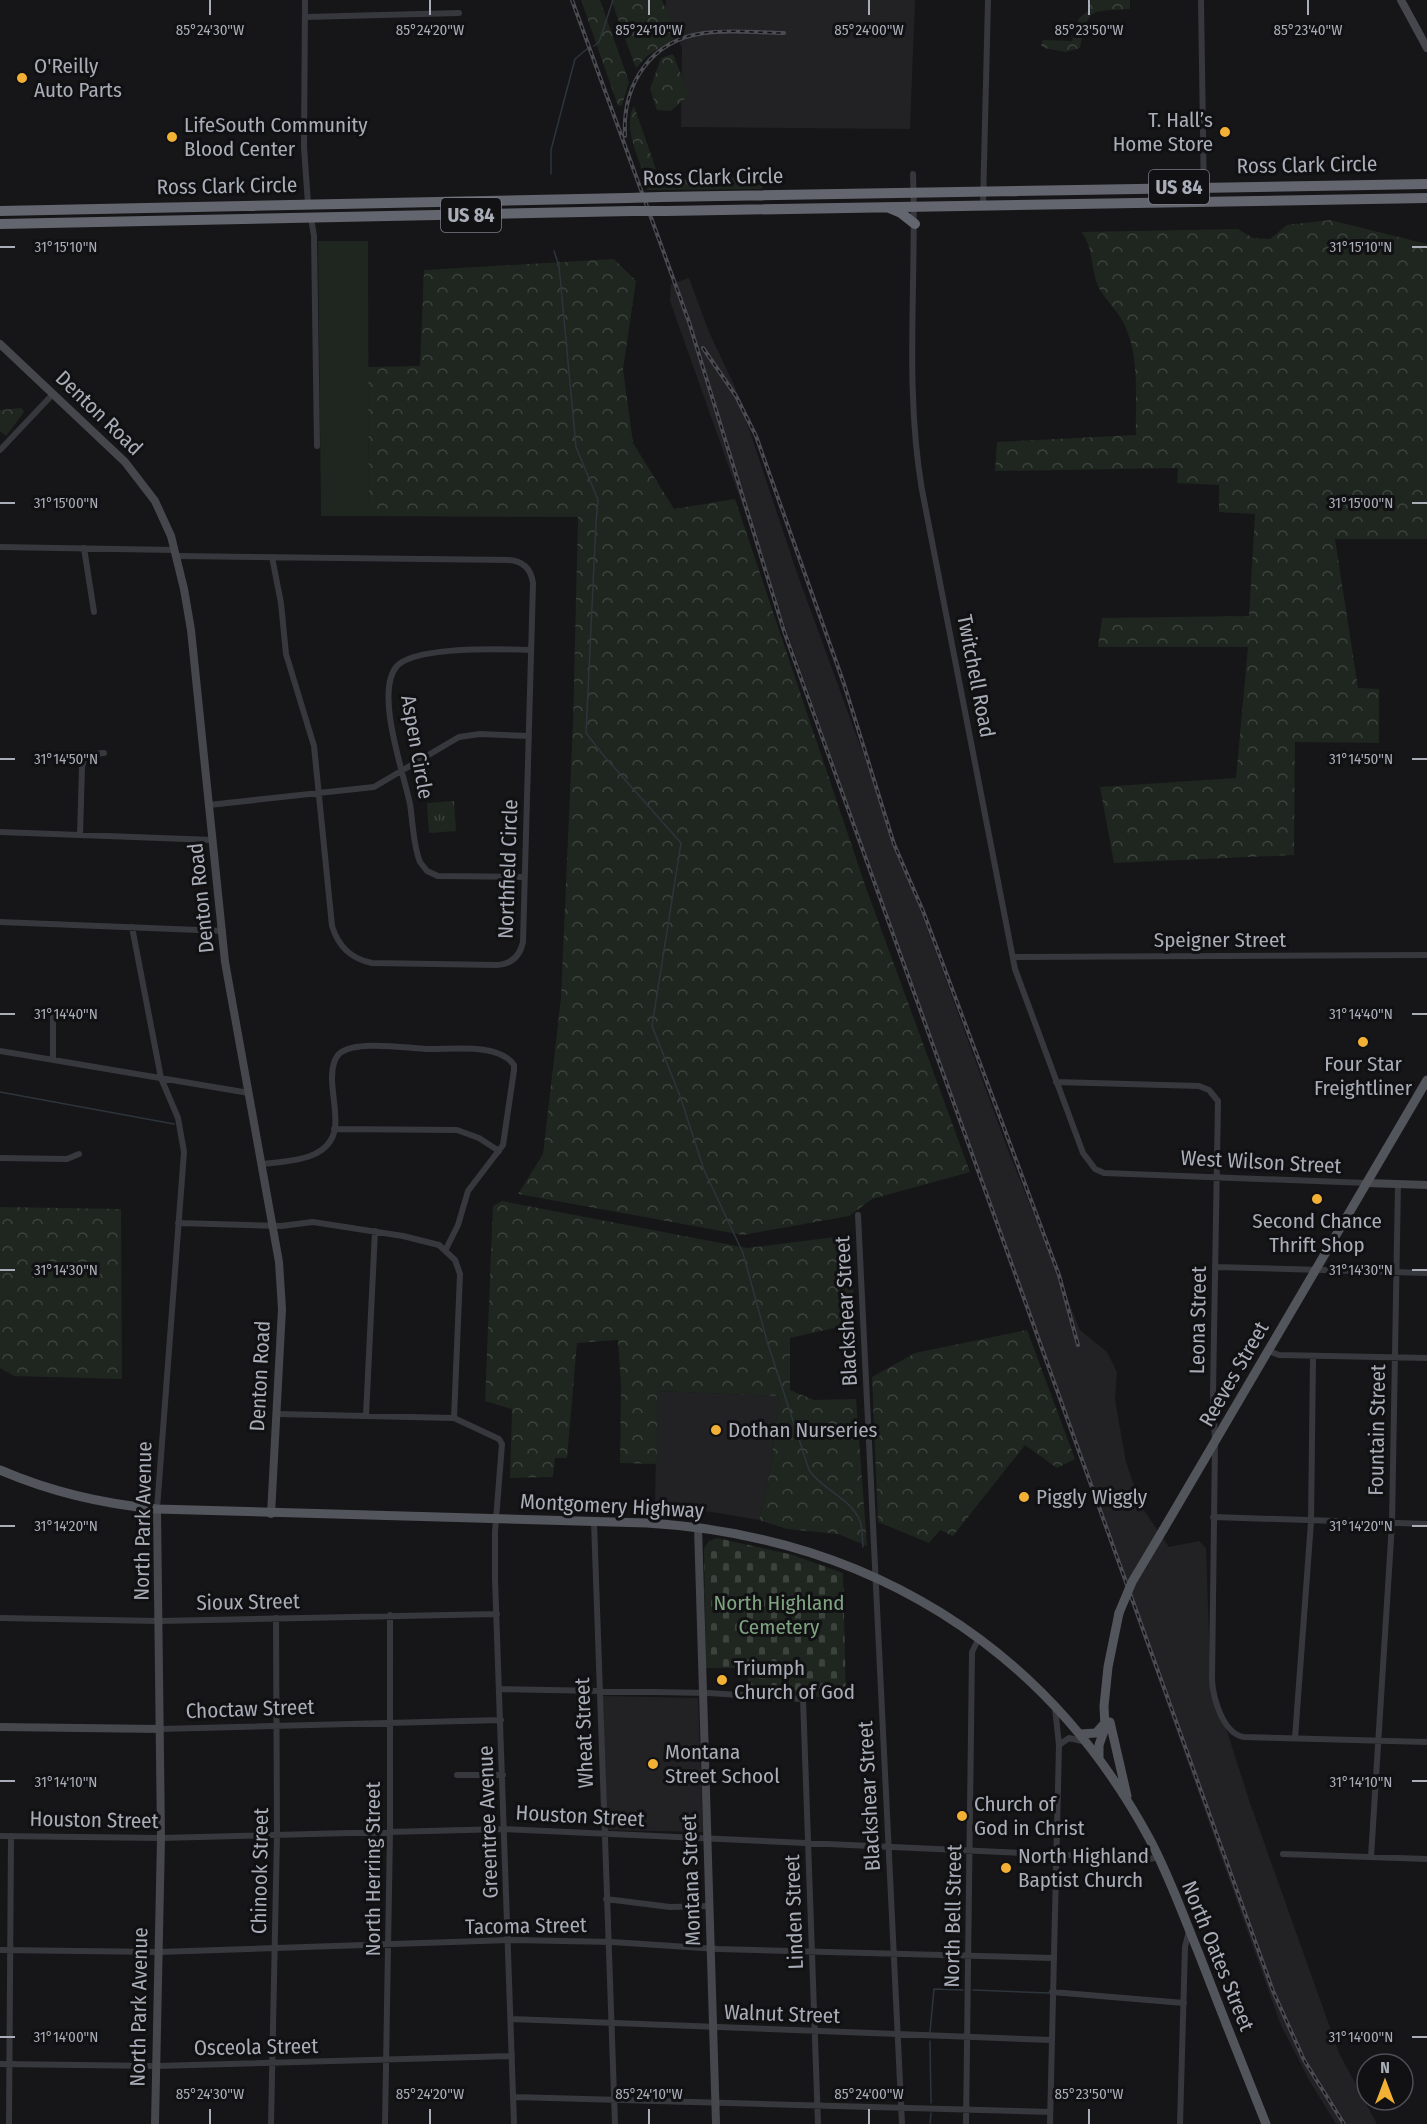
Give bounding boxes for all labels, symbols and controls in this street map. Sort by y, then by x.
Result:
text: 85°24'30"W [176,21,244,39]
text: 85°24'20"W [396,21,464,39]
text: 85°24'10"W [615,21,683,39]
text: 85°24'00"W [834,21,904,39]
text: 85°23'50"W [1054,21,1124,39]
text: 85°23'40"W [1274,21,1342,39]
place label: O'Reilly Auto Parts [34,53,122,103]
marker: O'Reilly Auto Parts [15,71,29,85]
place label: T. Hall’s Home Store [1113,107,1213,157]
place label: LifeSouth Community Blood Center [184,112,368,162]
marker: T. Hall’s Home Store [1218,125,1232,139]
marker: LifeSouth Community Blood Center [165,130,179,144]
street label: Ross Clark Circle [1236,151,1378,179]
street label: Ross Clark Circle [642,163,784,191]
road number: US 84 [1149,170,1209,204]
street label: Ross Clark Circle [156,172,298,200]
road number: US 84 [441,198,501,232]
text: 31°15'10"N [35,238,97,256]
text: 31°15'10"N [1330,238,1392,256]
street label: Denton Road [50,365,148,461]
text: 31°15'00"N [34,494,98,512]
text: 31°15'00"N [1329,494,1393,512]
street label: Twitchell Road [951,612,1001,740]
street label: Aspen Circle [395,693,439,801]
text: 31°14'50"N [34,750,98,768]
text: 31°14'50"N [1329,750,1393,768]
street label: Northfield Circle [493,799,523,939]
street label: Denton Road [182,842,220,954]
street label: Speigner Street [1154,927,1286,953]
text: 31°14'40"N [34,1005,98,1023]
text: 31°14'40"N [1329,1005,1393,1023]
marker: Four Star Freightliner [1356,1035,1370,1049]
place label: Four Star Freightliner [1314,1051,1413,1101]
street label: West Wilson Street [1180,1145,1342,1179]
marker: Second Chance Thrift Shop [1310,1192,1324,1206]
place label: Second Chance Thrift Shop [1252,1208,1382,1258]
street label: Blackshear Street [829,1235,863,1387]
text: 31°14'30"N [34,1261,98,1279]
text: 31°14'30"N [1329,1261,1393,1279]
street label: Leona Street [1184,1266,1212,1374]
street label: Reeves Street [1193,1317,1275,1431]
street label: Denton Road [244,1320,276,1432]
street label: Fountain Street [1363,1364,1391,1496]
place label: Dothan Nurseries [728,1417,878,1443]
marker: Dothan Nurseries [709,1423,723,1437]
street label: North Park Avenue [129,1441,157,1601]
place label: Piggly Wiggly [1036,1484,1148,1510]
street label: Montgomery Highway [519,1488,705,1524]
marker: Piggly Wiggly [1017,1490,1031,1504]
text: 31°14'20"N [34,1517,98,1535]
text: 31°14'20"N [1329,1517,1393,1535]
street label: Sioux Street [196,1588,300,1616]
park label: North Highland Cemetery [714,1590,845,1640]
place label: Triumph Church of God [734,1655,855,1705]
marker: Triumph Church of God [715,1673,729,1687]
street label: Wheat Street [569,1677,599,1789]
street label: Choctaw Street [185,1694,315,1724]
street label: Blackshear Street [852,1720,886,1872]
place label: Montana Street School [665,1739,780,1789]
street label: Greentree Avenue [472,1745,504,1899]
marker: Montana Street School [646,1757,660,1771]
text: 31°14'10"N [35,1773,97,1791]
text: 31°14'10"N [1330,1773,1392,1791]
street label: North Herring Street [360,1782,386,1956]
place label: Church of God in Christ [974,1791,1085,1841]
street label: Houston Street [515,1800,645,1832]
street label: Houston Street [29,1806,159,1834]
street label: Chinook Street [246,1807,274,1934]
marker: Church of God in Christ [955,1809,969,1823]
street label: Montana Street [676,1813,706,1946]
place label: North Highland Baptist Church [1018,1843,1149,1893]
street label: North Bell Street [939,1844,967,1988]
street label: Linden Street [779,1854,809,1970]
marker: North Highland Baptist Church [999,1861,1013,1875]
street label: North Oates Street [1176,1877,1260,2035]
street label: Tacoma Street [465,1912,587,1940]
street label: North Park Avenue [125,1927,153,2087]
street label: Walnut Street [723,1999,841,2029]
text: 31°14'00"N [34,2028,98,2046]
text: 31°14'00"N [1329,2028,1393,2046]
street label: Osceola Street [194,2033,319,2061]
north arrow [1355,2052,1415,2112]
text: N [1380,2058,1390,2077]
text: 85°24'30"W [176,2085,244,2103]
text: 85°24'20"W [396,2085,464,2103]
text: 85°24'10"W [615,2085,683,2103]
text: 85°24'00"W [834,2085,904,2103]
text: 85°23'50"W [1054,2085,1124,2103]

